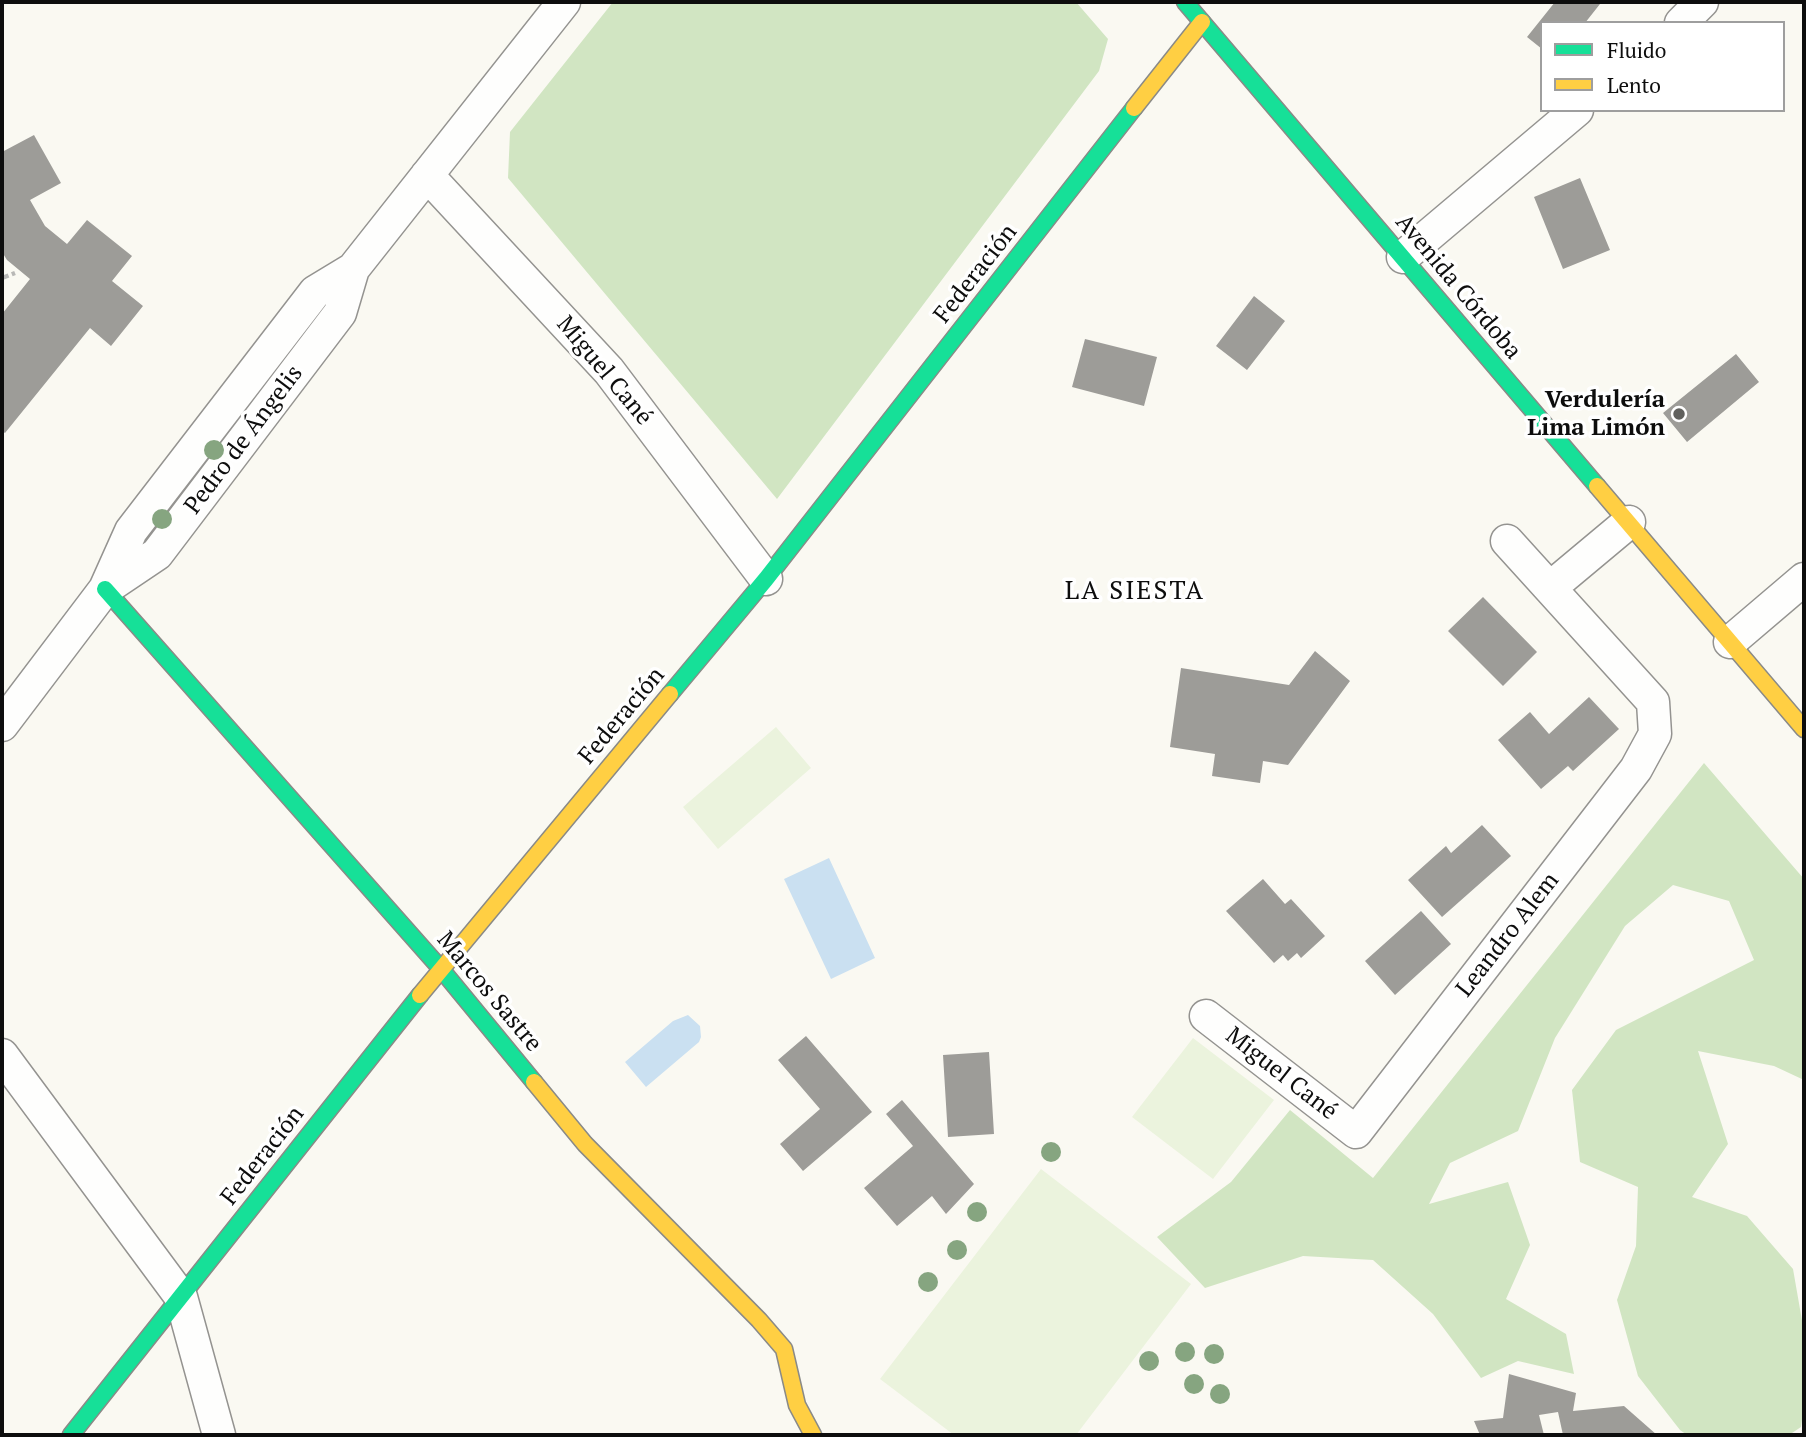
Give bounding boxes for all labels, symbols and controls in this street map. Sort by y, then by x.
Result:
legend [1540,21,1785,112]
text: Fluido [1607,36,1666,64]
text: Lento [1607,71,1661,99]
street label: Avenida Córdoba [1389,209,1527,365]
street label: Federación [928,219,1024,329]
street label: Miguel Cané [550,311,658,431]
street label: Pedro de Ángelis [179,360,309,520]
place label: Verdulería Lima Limón [1527,386,1665,442]
marker: Verdulería Lima Limón [1671,406,1687,422]
district label: LA SIESTA [1066,576,1204,608]
street label: Federación [573,662,671,770]
street label: Leandro Alem [1451,867,1565,1003]
street label: Marcos Sastre [430,926,548,1058]
street label: Miguel Cané [1220,1022,1342,1126]
street label: Federación [215,1101,311,1211]

